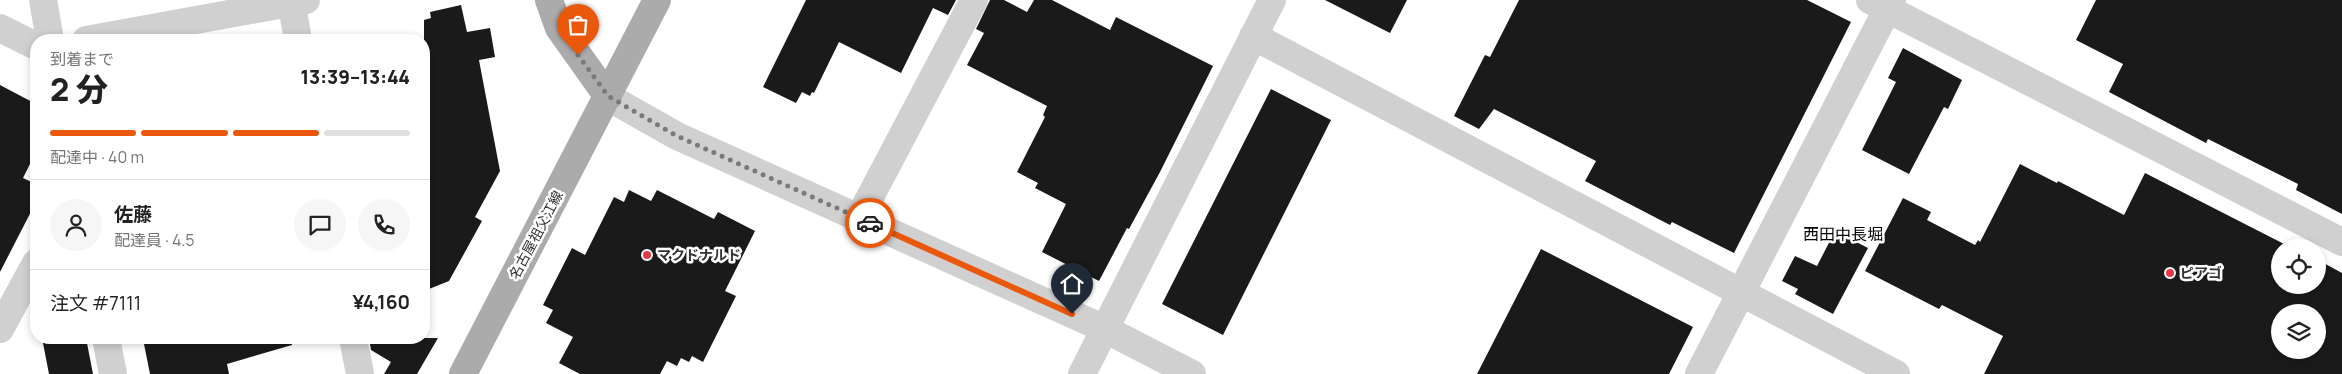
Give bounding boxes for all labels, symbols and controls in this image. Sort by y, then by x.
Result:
pin [557,4,599,55]
icon: bag [564,11,592,39]
text: 到着まで [50,48,114,70]
text: 13:39–13:44 [300,64,410,90]
text: 2 分 [50,67,108,111]
text: 配達中 · 40 m [50,146,144,168]
street label: 名古屋祖父江線 [504,187,567,282]
courier [845,198,895,248]
button: person [50,199,102,251]
button: chat [294,199,346,251]
button: phone [358,199,410,251]
text: 佐藤 [114,201,152,227]
icon: car [856,209,884,237]
district label: 西田中長堀 [1803,223,1883,245]
text: 配達員 · 4.5 [114,229,194,251]
map controls [2271,239,2326,359]
button: locate [2271,239,2326,294]
place label: マクドナルド [657,245,741,264]
marker: マクドナルド [641,249,653,261]
pin [1051,263,1093,314]
place label: ピアゴ [2180,263,2222,282]
marker: ピアゴ [2164,267,2176,279]
icon: home [1058,270,1086,298]
text: ¥4,160 [352,289,410,315]
text: 注文 #7111 [50,290,141,316]
button: layers [2271,304,2326,359]

